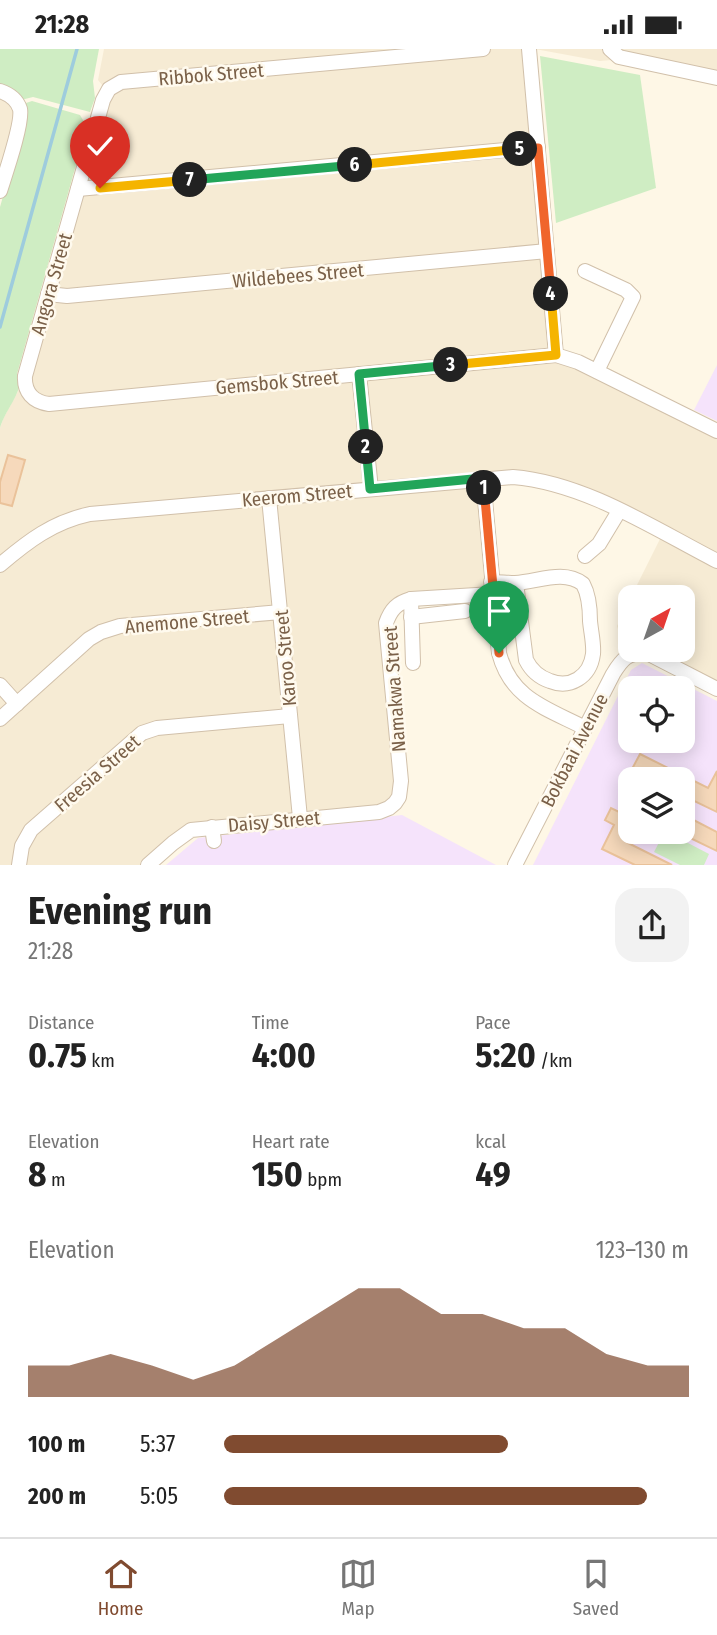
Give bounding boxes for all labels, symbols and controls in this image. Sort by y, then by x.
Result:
text: 21:28 [35,9,89,40]
street label: Ribbok Street [158,58,265,91]
pin [70,116,130,188]
icon: check [81,127,119,165]
pin: 5 [503,131,538,167]
text: 5 [515,137,524,160]
pin: 6 [338,148,372,183]
text: 6 [350,153,359,176]
pin: 7 [172,163,208,197]
text: 7 [185,168,194,191]
street label: Angora Street [26,230,77,338]
street label: Wildebees Street [231,258,365,293]
pin: 4 [534,277,568,311]
text: 4 [546,282,555,305]
pin: 3 [434,347,468,383]
text: 3 [446,353,455,376]
street label: Gemsbok Street [215,366,340,399]
pin: 2 [348,429,384,465]
text: 2 [361,435,370,458]
pin: 1 [466,471,502,506]
text: 1 [479,476,488,499]
street label: Keerom Street [241,479,354,512]
pin [469,581,529,653]
north arrow [618,585,695,661]
map controls [618,585,695,844]
icon: arrive [480,592,518,630]
street label: Anemone Street [124,605,251,638]
street label: Karoo Street [270,608,301,707]
street label: Namakwa Street [379,624,410,753]
button: locate [618,676,695,753]
street label: Bokbaai Avenue [536,690,613,811]
street label: Freesia Street [50,729,145,817]
button: layers [618,767,695,844]
street label: Daisy Street [227,806,322,837]
text: Evening run [28,888,212,934]
button: share [615,888,689,962]
text: 21:28 [28,937,73,965]
text: Distance [28,1011,95,1034]
text: Time [252,1011,289,1034]
text: Pace [475,1011,511,1034]
text: 0.75 [28,1034,87,1076]
text: 4:00 [252,1034,316,1076]
text: 5:20 [475,1034,536,1076]
text: km [87,1049,115,1072]
text: /km [536,1049,573,1072]
text: Elevation [28,1130,100,1153]
text: Heart rate [252,1130,330,1153]
text: kcal [475,1130,506,1153]
text: 8 [28,1153,46,1195]
text: 150 [252,1153,303,1195]
text: 49 [475,1153,511,1195]
text: m [46,1168,66,1191]
text: bpm [303,1168,342,1191]
text: Elevation [28,1236,115,1264]
text: 123–130 m [596,1236,689,1264]
text: 100 m [28,1430,85,1458]
text: 5:37 [140,1430,175,1458]
text: 200 m [28,1482,86,1510]
text: 5:05 [140,1482,178,1510]
tab: Home [98,1555,143,1620]
tab: Map [339,1555,377,1620]
tab: Saved [573,1555,619,1620]

